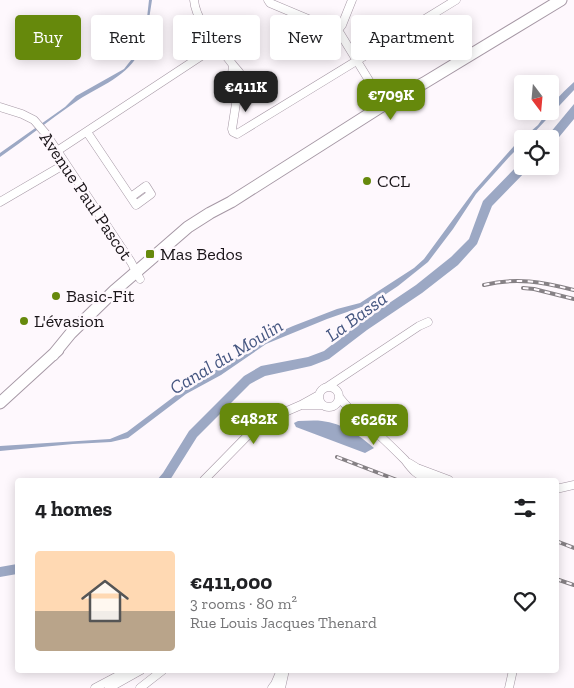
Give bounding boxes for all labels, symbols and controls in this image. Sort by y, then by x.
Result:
chip: Buy [15,15,81,60]
chip: Rent [91,15,163,60]
chip: Filters [173,15,260,60]
chip: New [270,15,341,60]
chip: Apartment [351,15,472,60]
pin: €411K [211,70,281,113]
north arrow [514,75,559,120]
map controls [514,75,559,175]
text: €411K [225,77,267,96]
pin: €709K [356,78,426,121]
text: €709K [368,85,414,104]
street label: Avenue Paul Pascot [35,128,137,265]
button: locate [514,130,559,175]
place label: CCL [377,170,410,192]
marker: CCL [361,175,373,187]
place label: Mas Bedos [160,243,243,265]
marker: Mas Bedos [144,248,156,260]
place label: Basic-Fit [66,285,135,307]
water label: La Bassa [321,287,391,346]
marker: Basic-Fit [50,290,62,302]
place label: L'évasion [34,310,105,332]
water label: Canal du Moulin [166,314,287,399]
marker: L'évasion [18,315,30,327]
pin: €482K [219,402,289,445]
pin: €626K [339,404,409,446]
text: €482K [231,409,277,428]
text: €626K [351,410,397,429]
icon: filters [511,494,539,522]
text: 4 homes [35,496,112,521]
text: €411,000 [190,569,272,594]
icon: home [75,571,135,631]
icon: heart [511,587,539,615]
text: 3 rooms · 80 m² [190,594,297,613]
text: Rue Louis Jacques Thenard [190,613,377,632]

